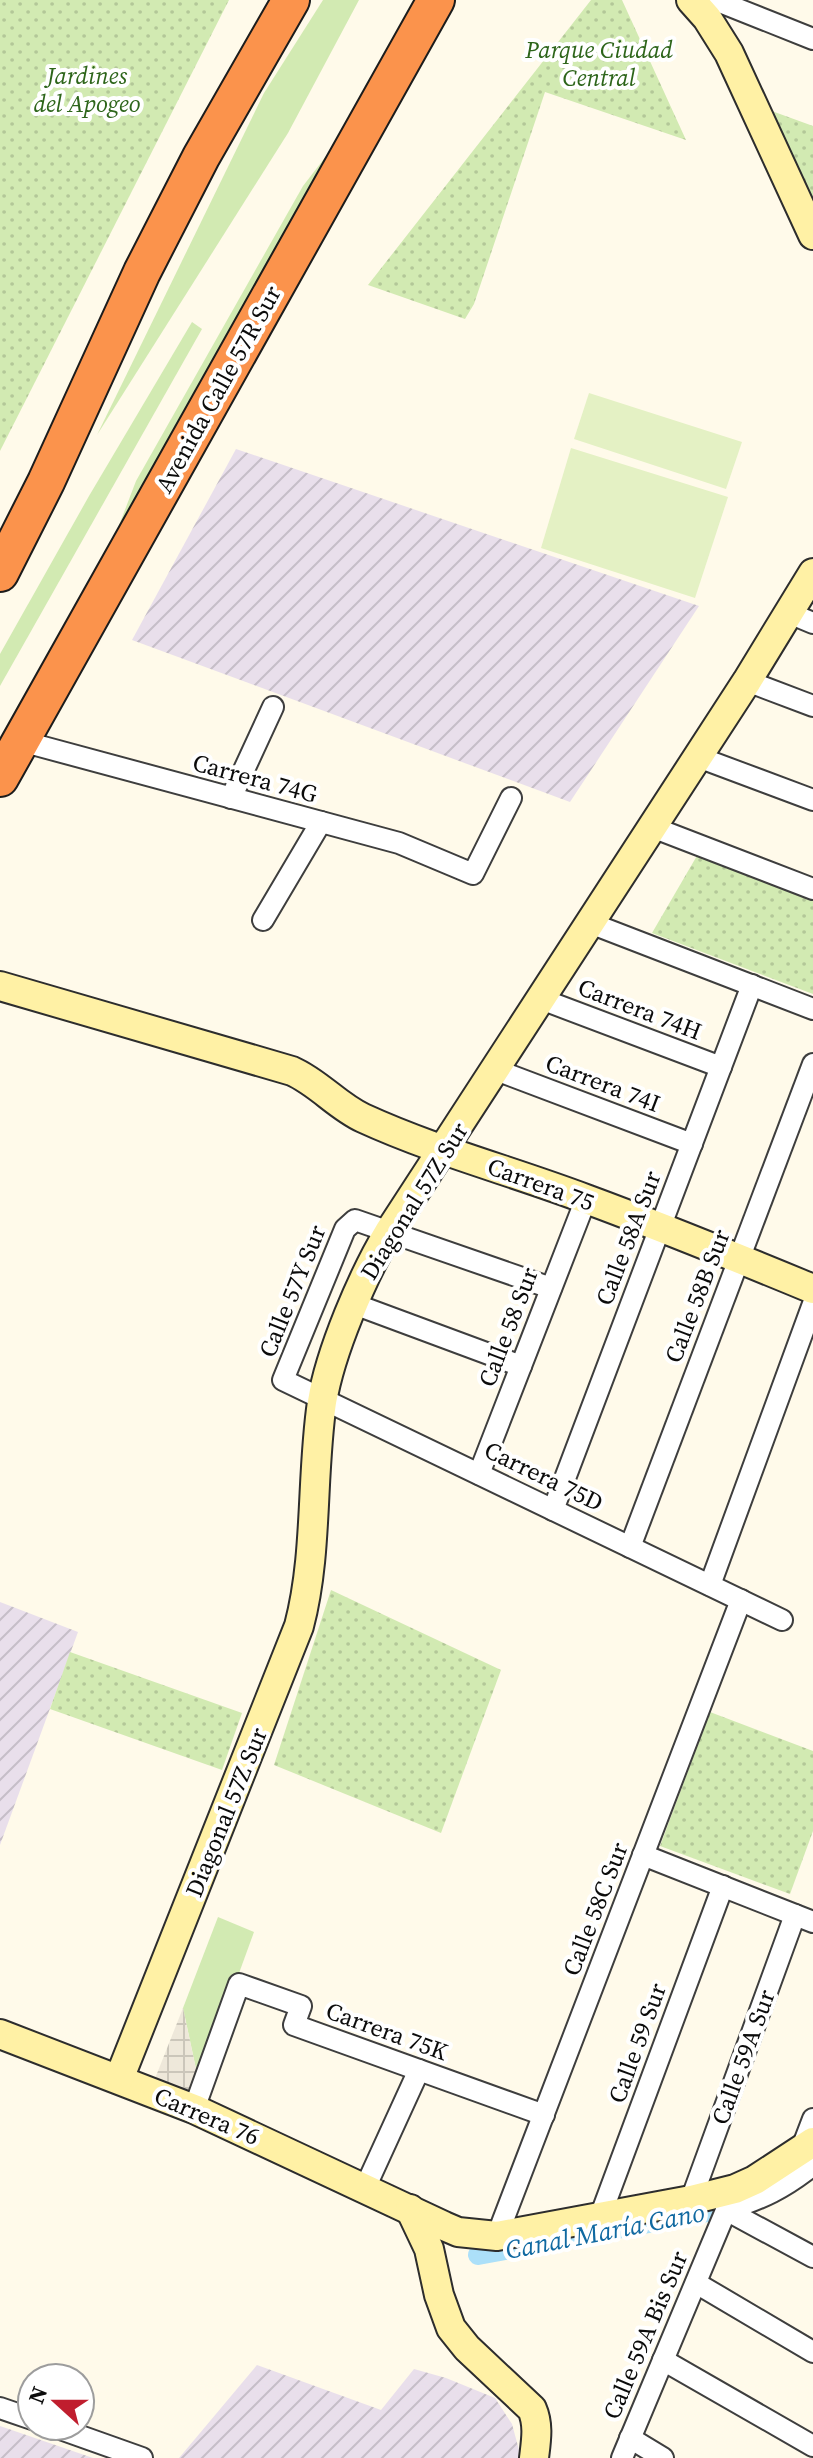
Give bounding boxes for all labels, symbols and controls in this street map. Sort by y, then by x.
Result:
park label: Parque Ciudad Central [524,33,673,94]
park label: Jardines del Apogeo [34,59,141,120]
street label: Avenida Calle 57R Sur [147,279,289,499]
street label: Carrera 74G [189,746,322,811]
street label: Carrera 74H [573,970,707,1048]
street label: Carrera 74I [541,1046,665,1120]
street label: Diagonal 57Z Sur [352,1116,476,1286]
street label: Carrera 75 [483,1149,599,1219]
street label: Calle 58A Sur [587,1166,669,1310]
street label: Calle 57Y Sur [251,1220,333,1362]
street label: Calle 58B Sur [656,1225,738,1367]
street label: Calle 58 Sur [470,1263,546,1391]
street label: Carrera 75D [479,1433,609,1519]
street label: Diagonal 57Z Sur [177,1722,275,1902]
street label: Calle 58C Sur [554,1838,636,1980]
street label: Calle 59 Sur [600,1978,674,2108]
street label: Calle 59A Sur [703,1985,783,2129]
street label: Carrera 75K [322,1994,452,2068]
street label: Carrera 76 [149,2079,265,2153]
water label: Canal María Cano [502,2194,708,2268]
street label: Calle 59A Bis Sur [595,2246,695,2424]
north arrow [16,2362,96,2442]
text: N [20,2382,54,2408]

